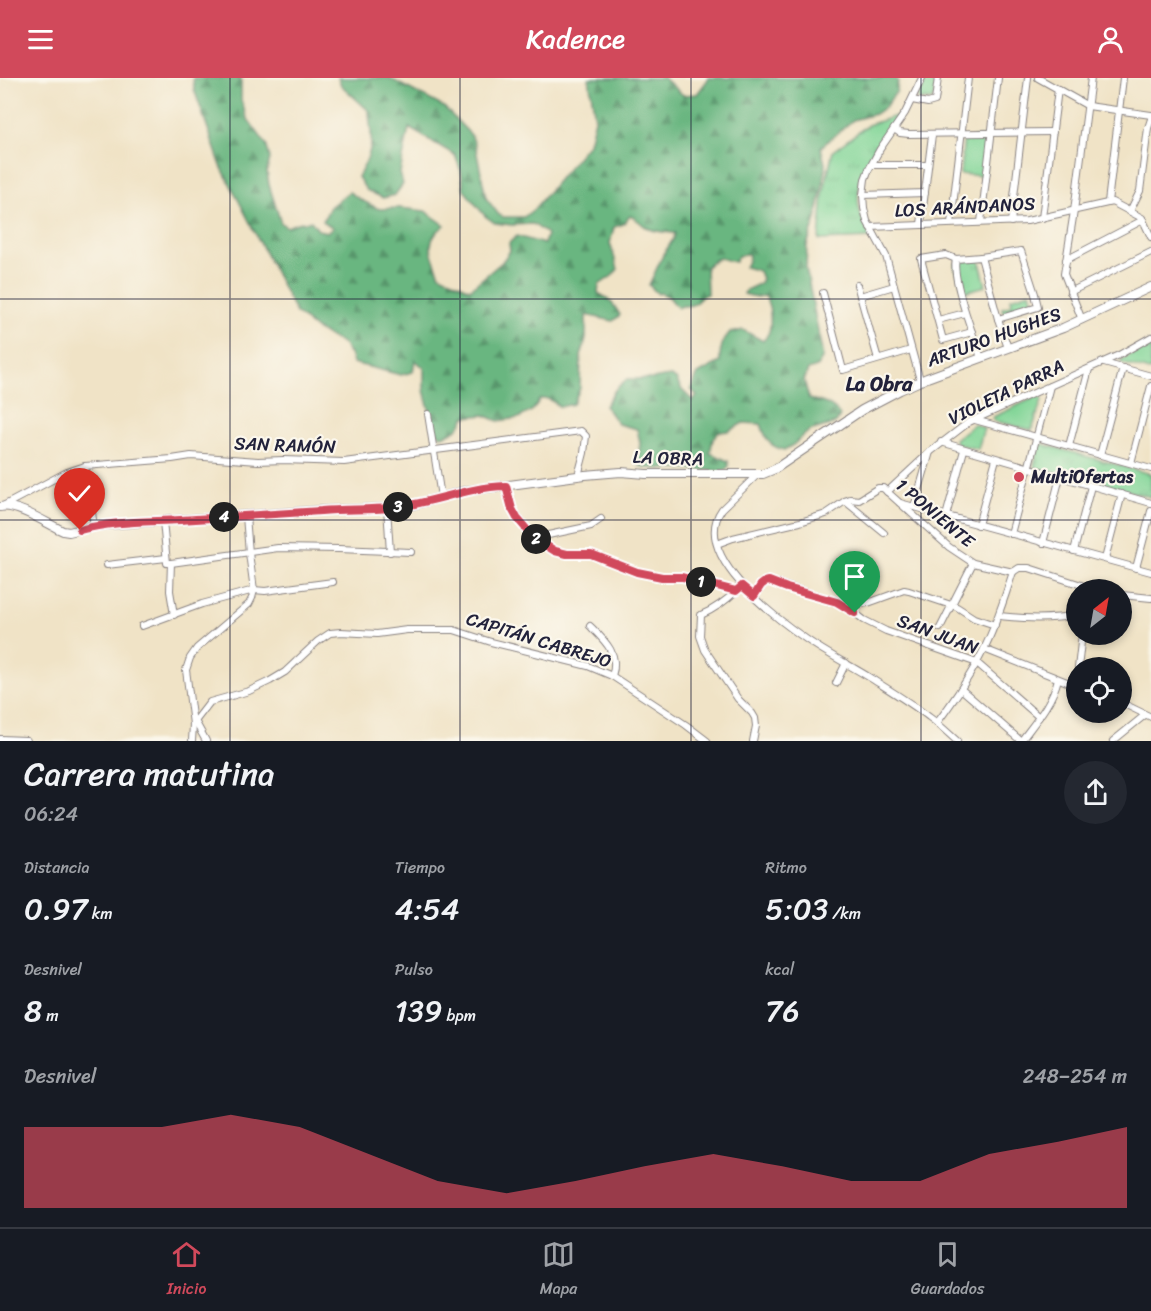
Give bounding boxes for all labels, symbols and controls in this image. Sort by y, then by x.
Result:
text: Kadence [526,15,625,63]
icon: menu [24,23,57,56]
icon: person [1094,23,1127,56]
street label: LOS ARÁNDANOS [894,187,1036,227]
street label: ARTURO HUGHES [921,298,1066,377]
street label: VIOLETA PARRA [943,350,1069,434]
district label: La Obra [846,367,913,402]
street label: SAN RAMÓN [234,427,337,463]
street label: LA OBRA [632,441,704,475]
place label: MultiOfertas [1030,461,1134,493]
pin [54,468,105,530]
street label: 1 PONIENTE [888,470,983,557]
marker: MultiOfertas [1012,470,1026,484]
icon: check [63,477,96,510]
pin: 3 [383,492,413,522]
text: 3 [394,492,402,521]
pin: 4 [209,502,239,532]
text: 4 [219,502,229,531]
pin: 2 [521,524,551,554]
text: 2 [531,524,541,553]
pin [829,551,880,613]
icon: arrive [838,560,871,593]
pin: 1 [686,567,716,597]
text: 1 [698,567,704,596]
north arrow [1066,579,1132,645]
map controls [1066,579,1132,723]
street label: CAPITÁN CABREJO [462,603,616,677]
street label: SAN JUAN [893,604,984,664]
button: locate [1066,657,1132,723]
text: Carrera matutina [24,745,275,803]
button: share [1064,761,1127,824]
text: 06:24 [24,797,78,832]
text: Distancia [24,853,90,882]
text: Tiempo [395,853,445,882]
text: Ritmo [765,853,807,882]
text: 0.97 [24,882,88,936]
text: 4:54 [395,882,460,936]
text: 5:03 [765,882,828,936]
text: km [88,899,113,928]
text: /km [828,899,861,928]
text: Desnivel [24,955,82,984]
text: Pulso [395,955,433,984]
text: kcal [765,955,794,984]
text: 8 [24,984,42,1038]
text: 139 [395,984,442,1038]
text: 76 [765,984,800,1038]
text: m [42,1001,59,1030]
text: bpm [442,1001,476,1030]
text: Desnivel [24,1059,96,1094]
text: 248–254 m [1023,1059,1127,1094]
tab: Inicio [167,1238,206,1303]
tab: Mapa [540,1238,577,1303]
tab: Guardados [911,1238,984,1303]

